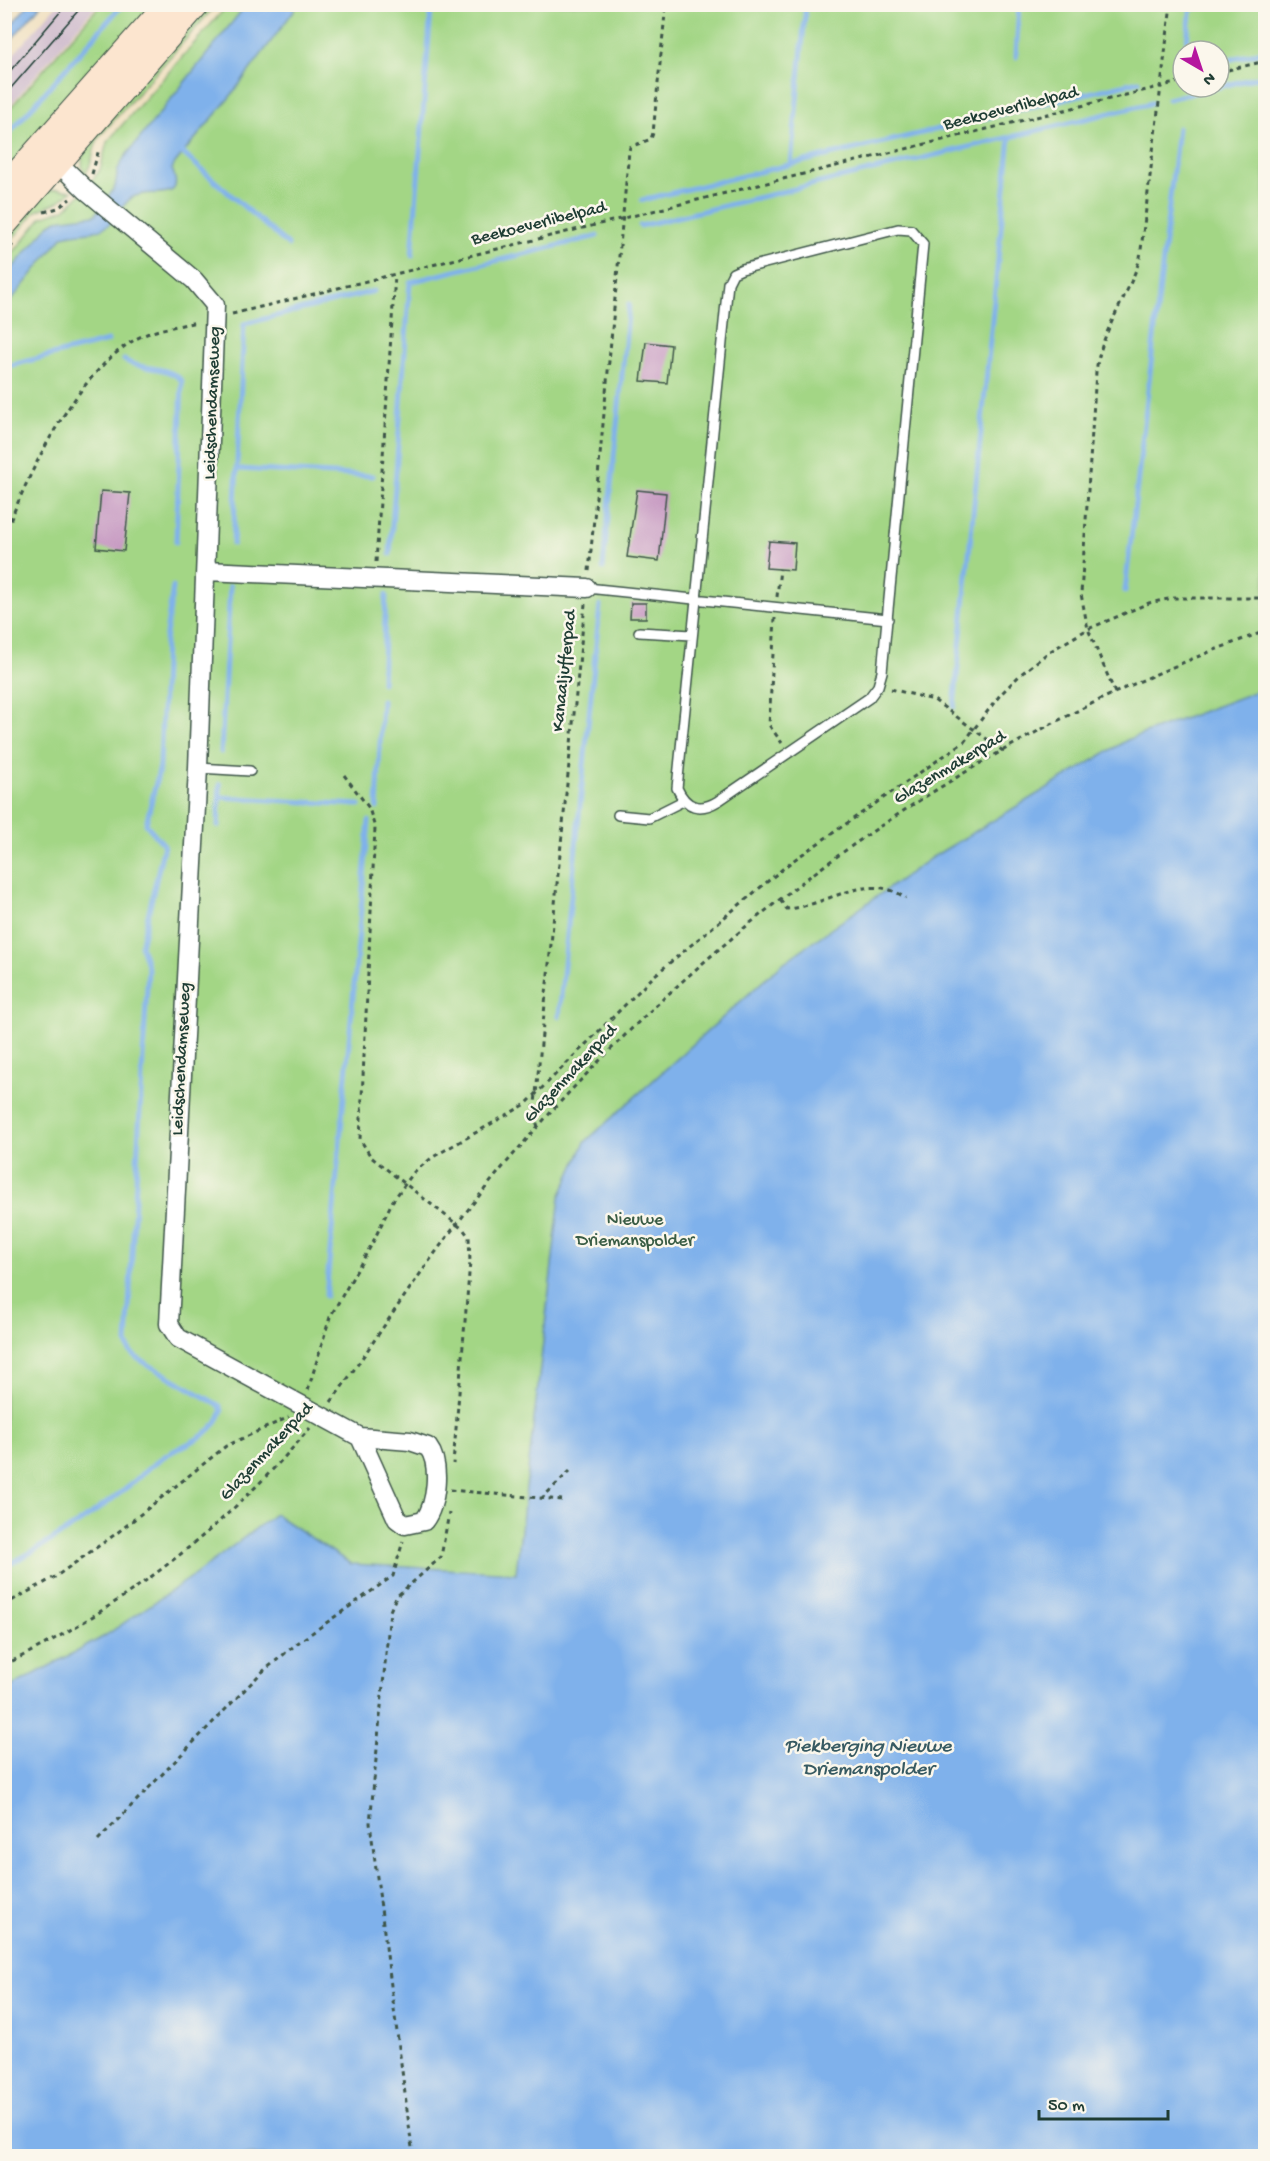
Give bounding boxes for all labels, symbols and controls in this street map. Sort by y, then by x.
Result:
north arrow [1171,39,1231,99]
text: N [1198,67,1218,89]
street label: Beekoeverlibelpad [941,82,1082,136]
street label: Beekoeverlibelpad [469,197,610,251]
street label: Leidschendamseweg [200,326,226,480]
street label: Kanaaljufferpad [548,608,582,733]
street label: Glazenmakerpad [890,726,1011,810]
street label: Leidschendamseweg [168,982,196,1136]
street label: Glazenmakerpad [520,1019,623,1128]
park label: Nieuwe Driemanspolder [575,1210,695,1252]
street label: Glazenmakerpad [216,1397,319,1506]
water label: Piekberging Nieuwe Driemanspolder [785,1736,952,1782]
scale bar [1039,2083,1168,2121]
text: 50 m [1048,2096,1085,2117]

